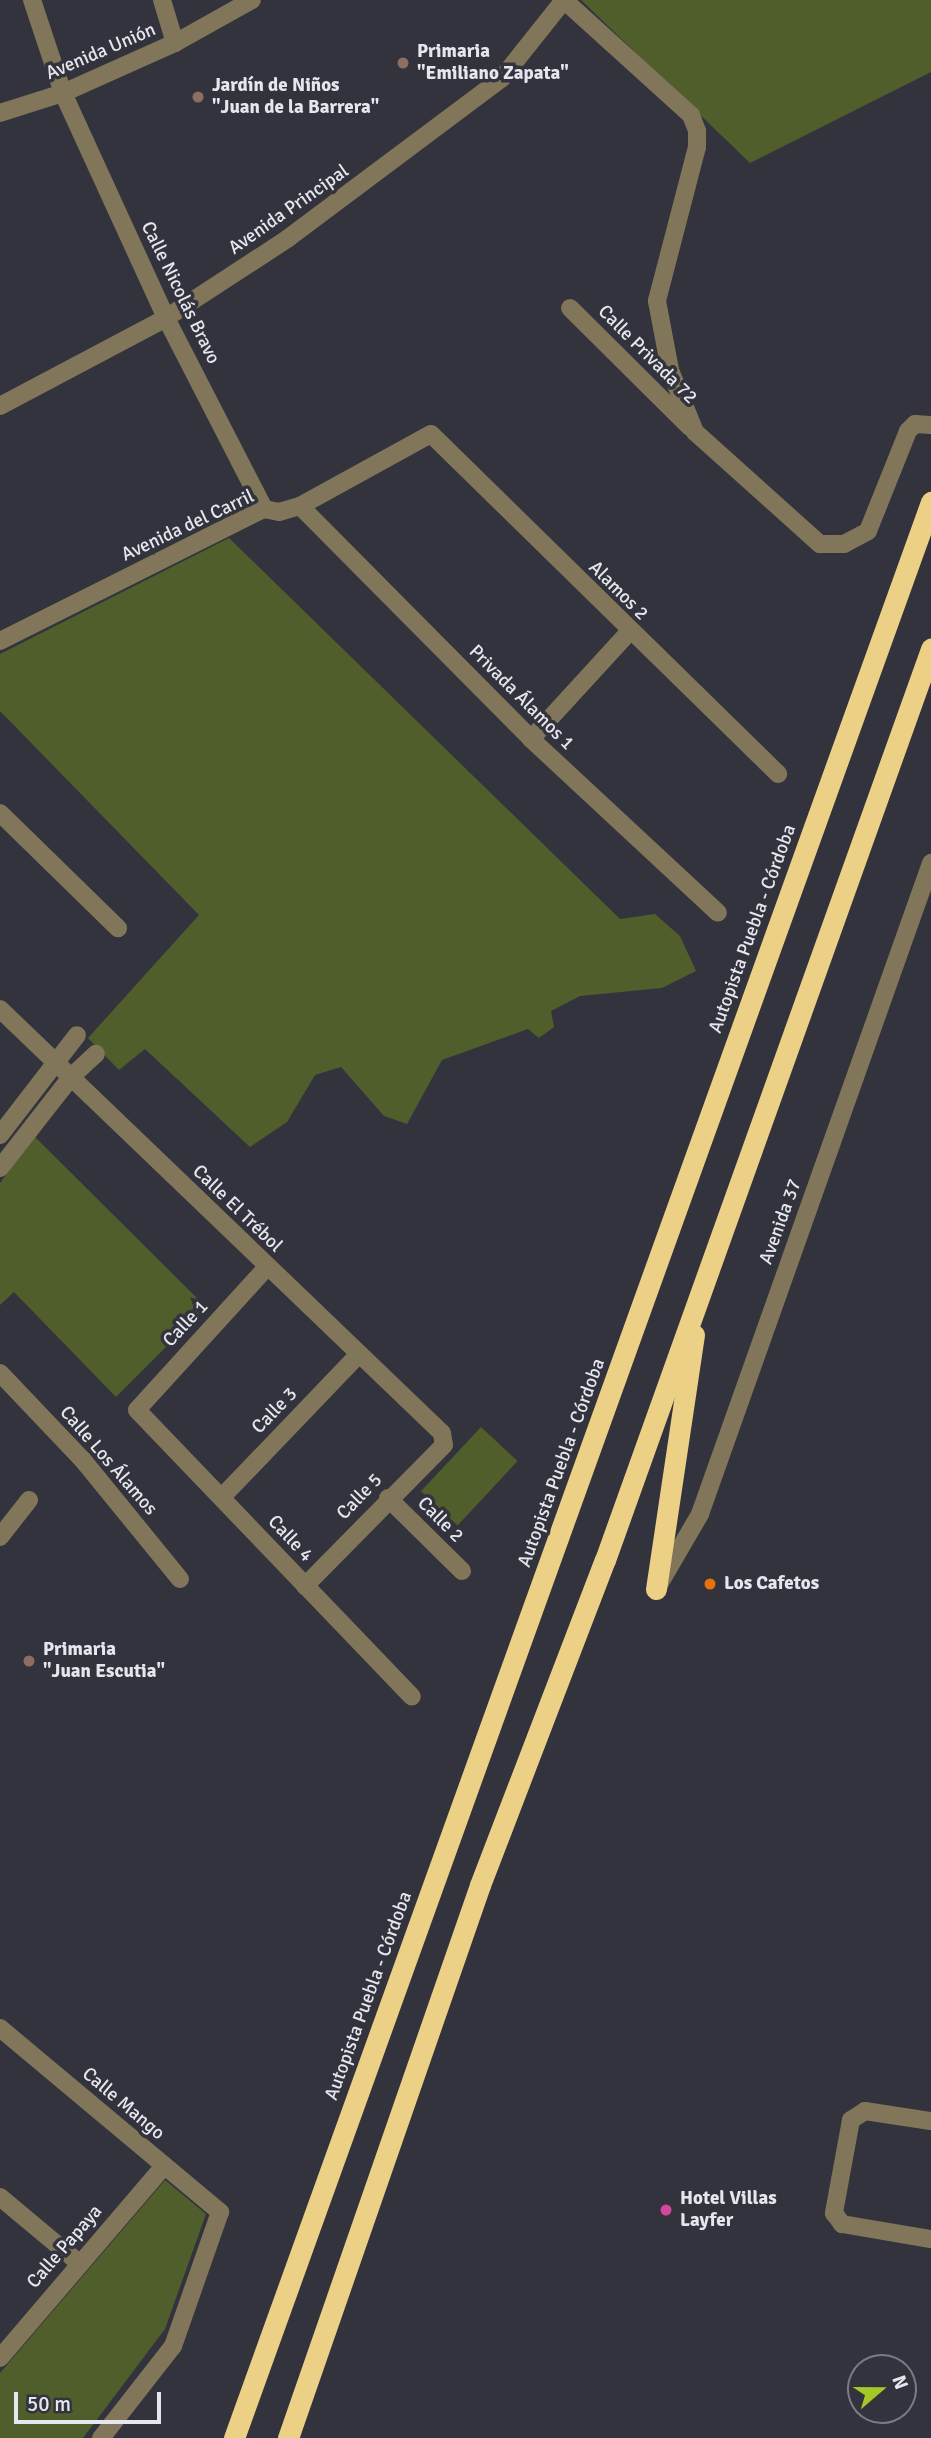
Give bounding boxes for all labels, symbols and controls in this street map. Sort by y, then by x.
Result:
street label: Avenida Unión [43,19,159,85]
place label: Primaria "Emiliano Zapata" [417,41,569,85]
marker: Primaria "Emiliano Zapata" [395,55,411,71]
place label: Jardín de Niños "Juan de la Barrera" [212,75,379,119]
marker: Jardín de Niños "Juan de la Barrera" [190,89,206,105]
street label: Avenida Principal [225,160,353,260]
street label: Calle Nicolás Bravo [136,218,224,368]
street label: Calle Privada 72 [593,301,701,409]
street label: Avenida del Carril [118,485,258,567]
street label: Alamos 2 [584,557,652,625]
street label: Privada Álamos 1 [464,641,578,755]
street label: Autopista Puebla - Córdoba [705,822,801,1036]
street label: Calle El Trébol [187,1161,287,1257]
street label: Avenida 37 [755,1176,807,1268]
street label: Calle 1 [159,1296,213,1352]
street label: Autopista Puebla - Córdoba [514,1356,610,1570]
street label: Calle 3 [247,1383,303,1439]
street label: Calle Los Álamos [54,1402,162,1520]
street label: Calle 5 [332,1469,388,1525]
street label: Calle 2 [412,1492,468,1548]
street label: Calle 4 [263,1511,317,1567]
place label: Los Cafetos [724,1573,819,1595]
marker: Los Cafetos [702,1576,718,1592]
place label: Primaria "Juan Escutia" [43,1639,165,1683]
marker: Primaria "Juan Escutia" [21,1653,37,1669]
street label: Autopista Puebla - Córdoba [321,1889,417,2103]
street label: Calle Mango [77,2063,169,2145]
place label: Hotel Villas Layfer [680,2188,777,2232]
street label: Calle Papaya [23,2201,107,2293]
marker: Hotel Villas Layfer [658,2202,674,2218]
north arrow [847,2354,917,2424]
text: N [886,2372,913,2393]
scale bar [18,2378,164,2422]
text: 50 m [27,2391,71,2417]

